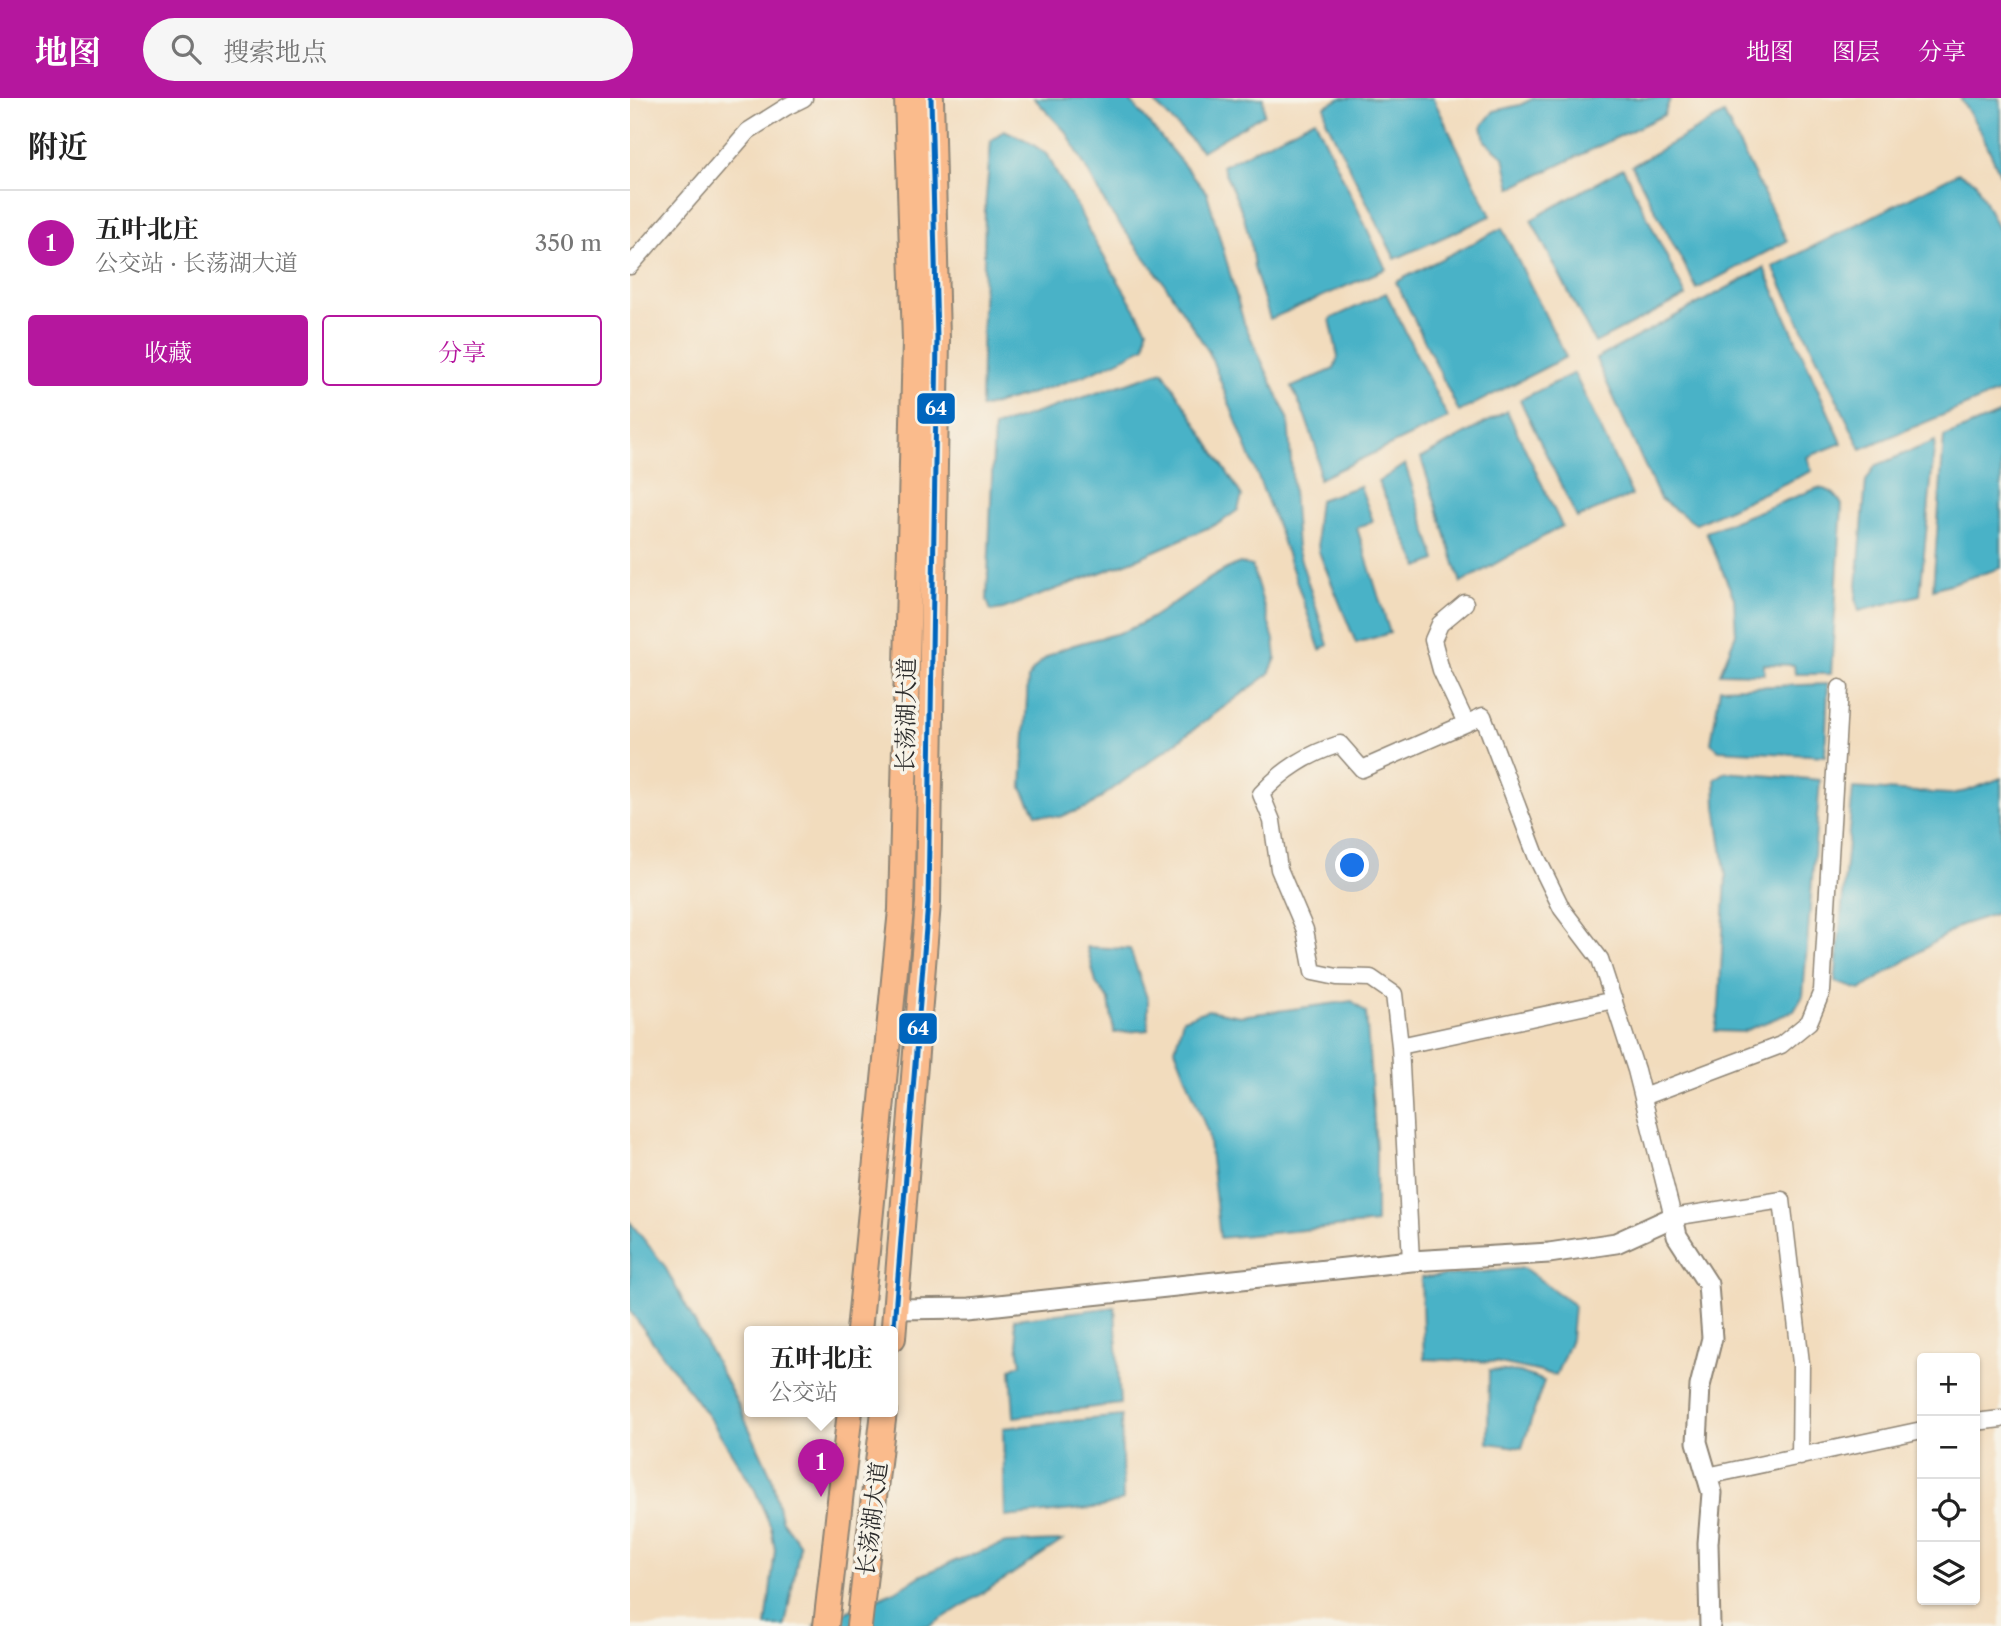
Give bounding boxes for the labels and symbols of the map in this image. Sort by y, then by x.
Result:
line badge: 64 [916,392,956,425]
text: 64 [925,397,947,420]
street label: 长荡湖大道 [891,657,921,773]
your location [1335,848,1369,882]
line badge: 64 [898,1012,938,1045]
text: 64 [907,1017,929,1040]
pin: 1 [798,1439,844,1497]
street label: 长荡湖大道 [851,1460,893,1578]

